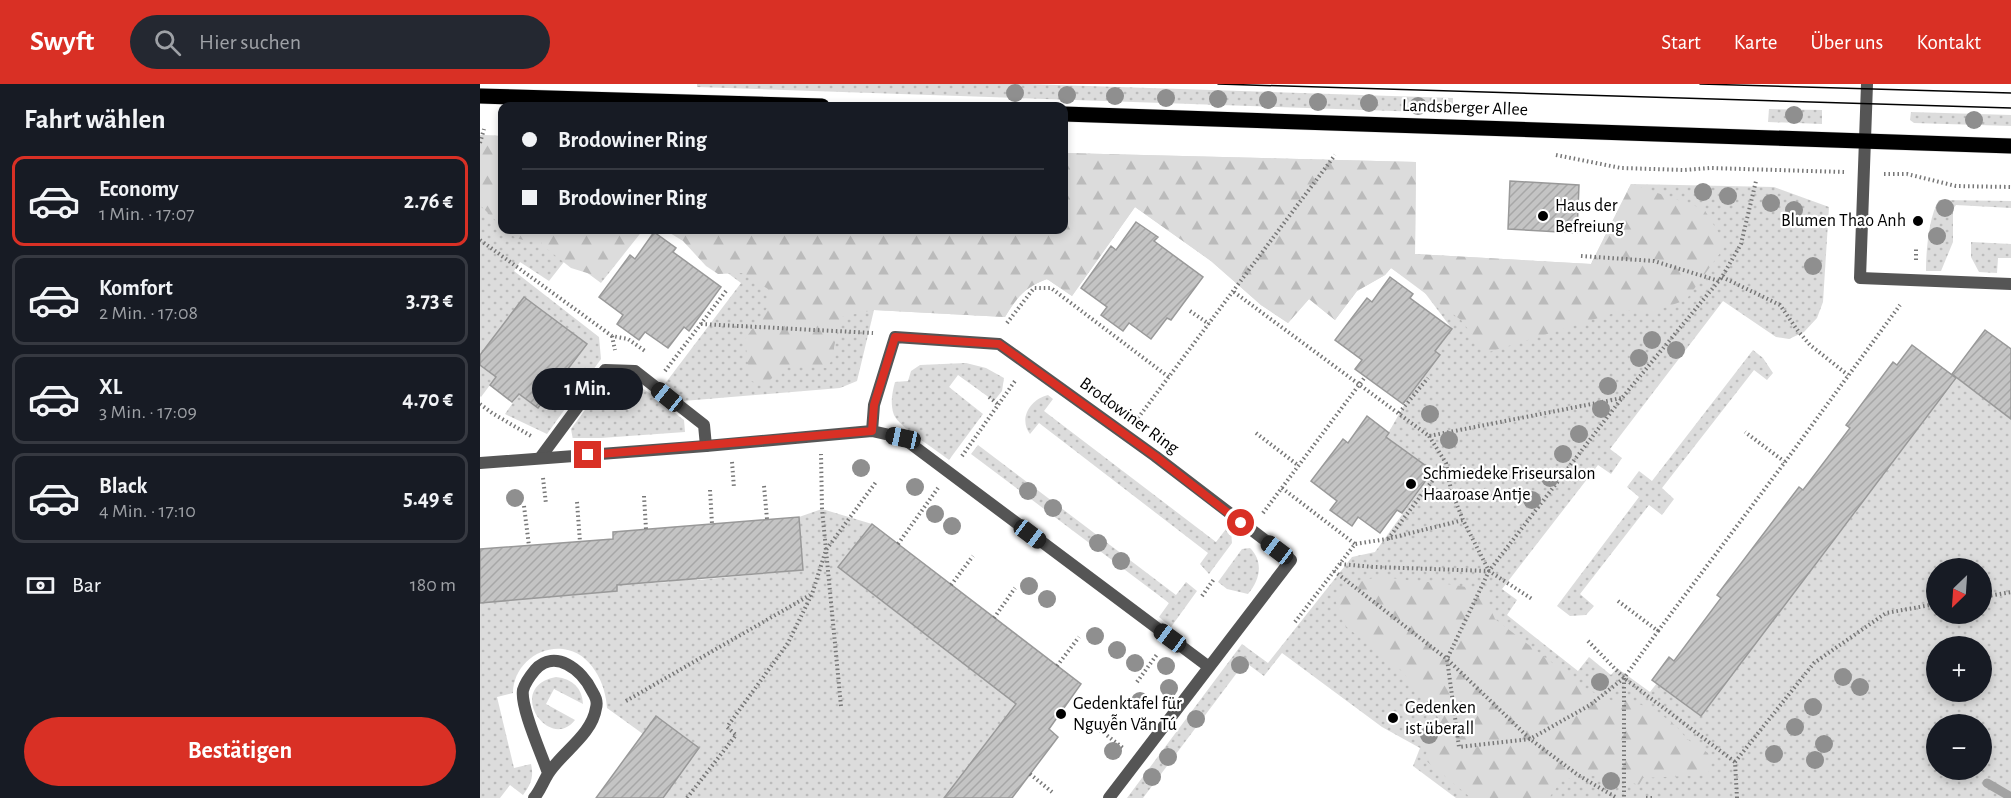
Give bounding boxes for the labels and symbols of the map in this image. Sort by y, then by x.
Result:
street label: Landsberger Allee [1402,97,1528,119]
place label: Haus der Befreiung [1555,197,1624,236]
marker: Haus der Befreiung [1536,209,1550,223]
place label: Blumen Thao Anh [1781,212,1906,230]
marker: Blumen Thao Anh [1911,214,1925,228]
callout: 1 Min. [532,368,644,410]
street label: Brodowiner Ring [1076,374,1182,458]
car [647,379,687,415]
car [884,425,922,451]
route end [574,441,601,468]
place label: Schmiedeke Friseursalon Haaroase Antje [1423,465,1596,504]
marker: Schmiedeke Friseursalon Haaroase Antje [1404,477,1418,491]
route start [1227,509,1254,536]
car [1010,516,1050,552]
car [1257,532,1297,568]
north arrow [1926,558,1992,624]
car [1150,620,1190,656]
place label: Gedenktafel für Nguyễn Văn Tú [1073,695,1182,734]
place label: Gedenken ist überall [1405,699,1476,738]
marker: Gedenktafel für Nguyễn Văn Tú [1054,707,1068,721]
marker: Gedenken ist überall [1386,711,1400,725]

